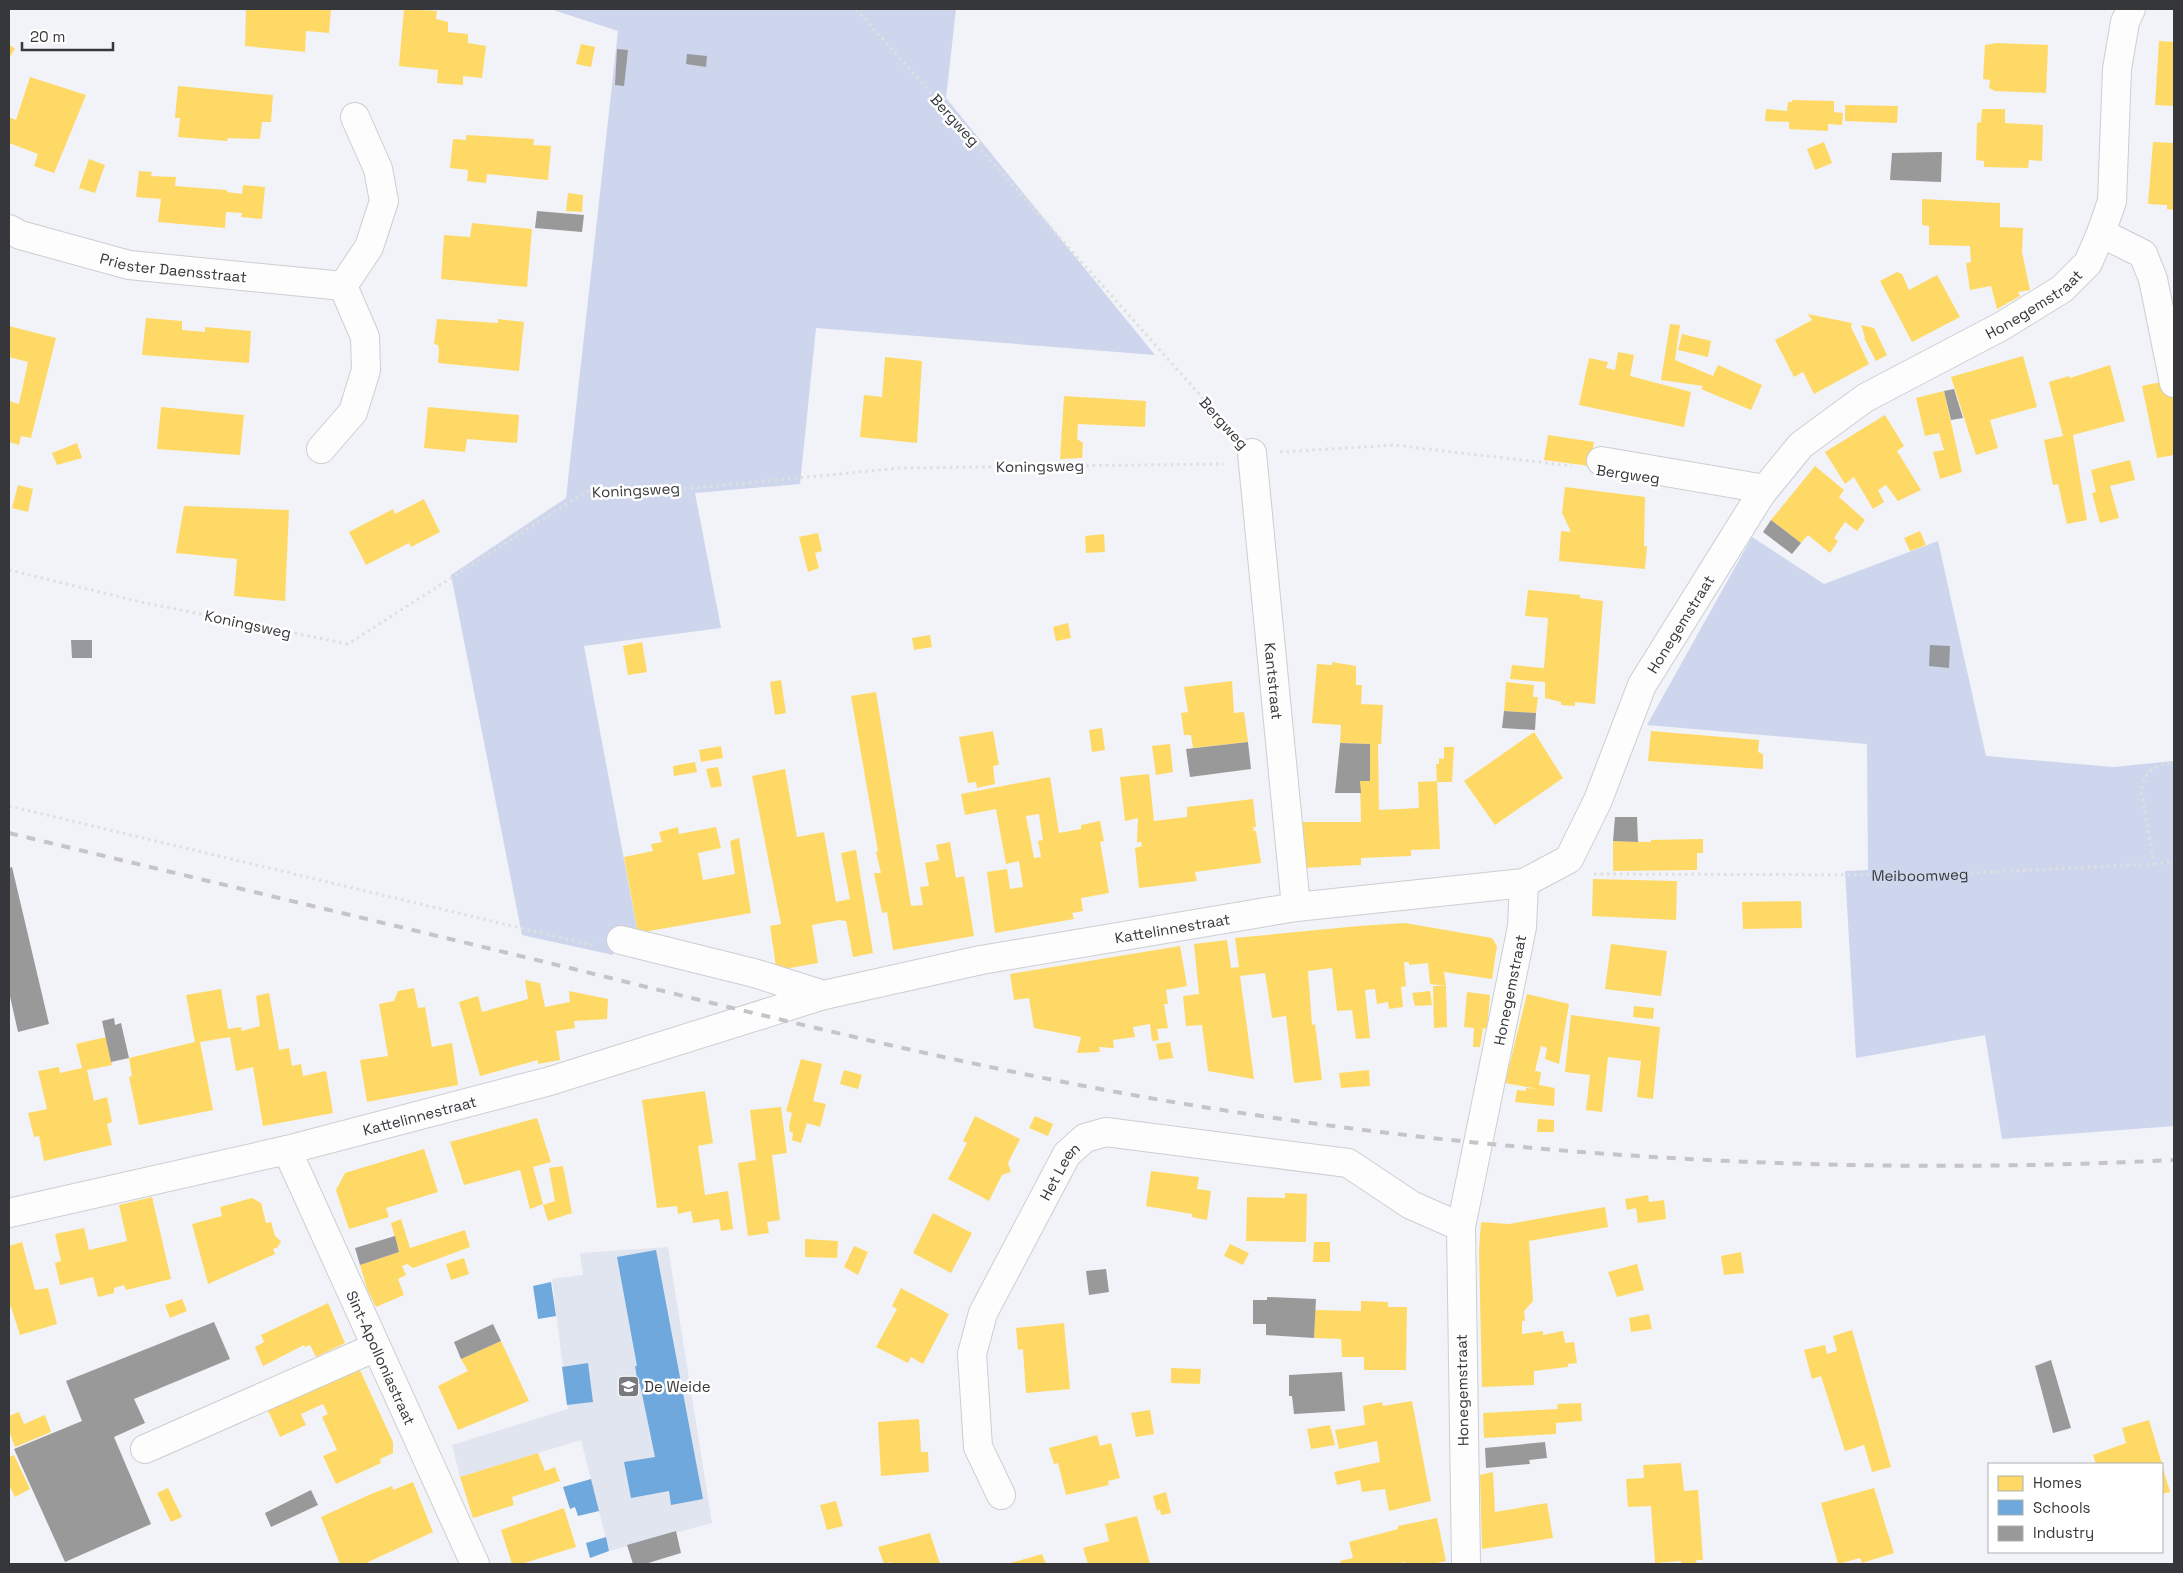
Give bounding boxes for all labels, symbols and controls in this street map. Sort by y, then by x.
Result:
scale bar [22,20,114,52]
text: 20 m [30,27,65,46]
street label: Bergweg [926,90,984,150]
street label: Priester Daensstraat [98,248,248,286]
street label: Honegemstraat [1982,265,2086,343]
street label: Bergweg [1195,393,1253,453]
street label: Koningsweg [996,456,1084,476]
street label: Bergweg [1595,460,1661,488]
street label: Koningsweg [592,478,680,502]
street label: Honegemstraat [1642,571,1718,677]
street label: Koningsweg [203,606,293,642]
street label: Kantstraat [1261,641,1287,720]
street label: Meiboomweg [1871,864,1969,885]
street label: Kattelinnestraat [1113,909,1232,947]
street label: Honegemstraat [1489,933,1530,1047]
street label: Kattelinnestraat [361,1091,478,1139]
street label: Het Leen [1035,1138,1083,1203]
street label: Sint-Apolloniastraat [343,1287,420,1428]
street label: Honegemstraat [1452,1334,1472,1446]
school or university icon: De Weide [616,1374,640,1398]
place label: De Weide [644,1377,711,1396]
legend [1988,1463,2163,1553]
text: Homes [2033,1473,2082,1492]
text: Schools [2033,1498,2091,1517]
text: Industry [2033,1523,2094,1542]

